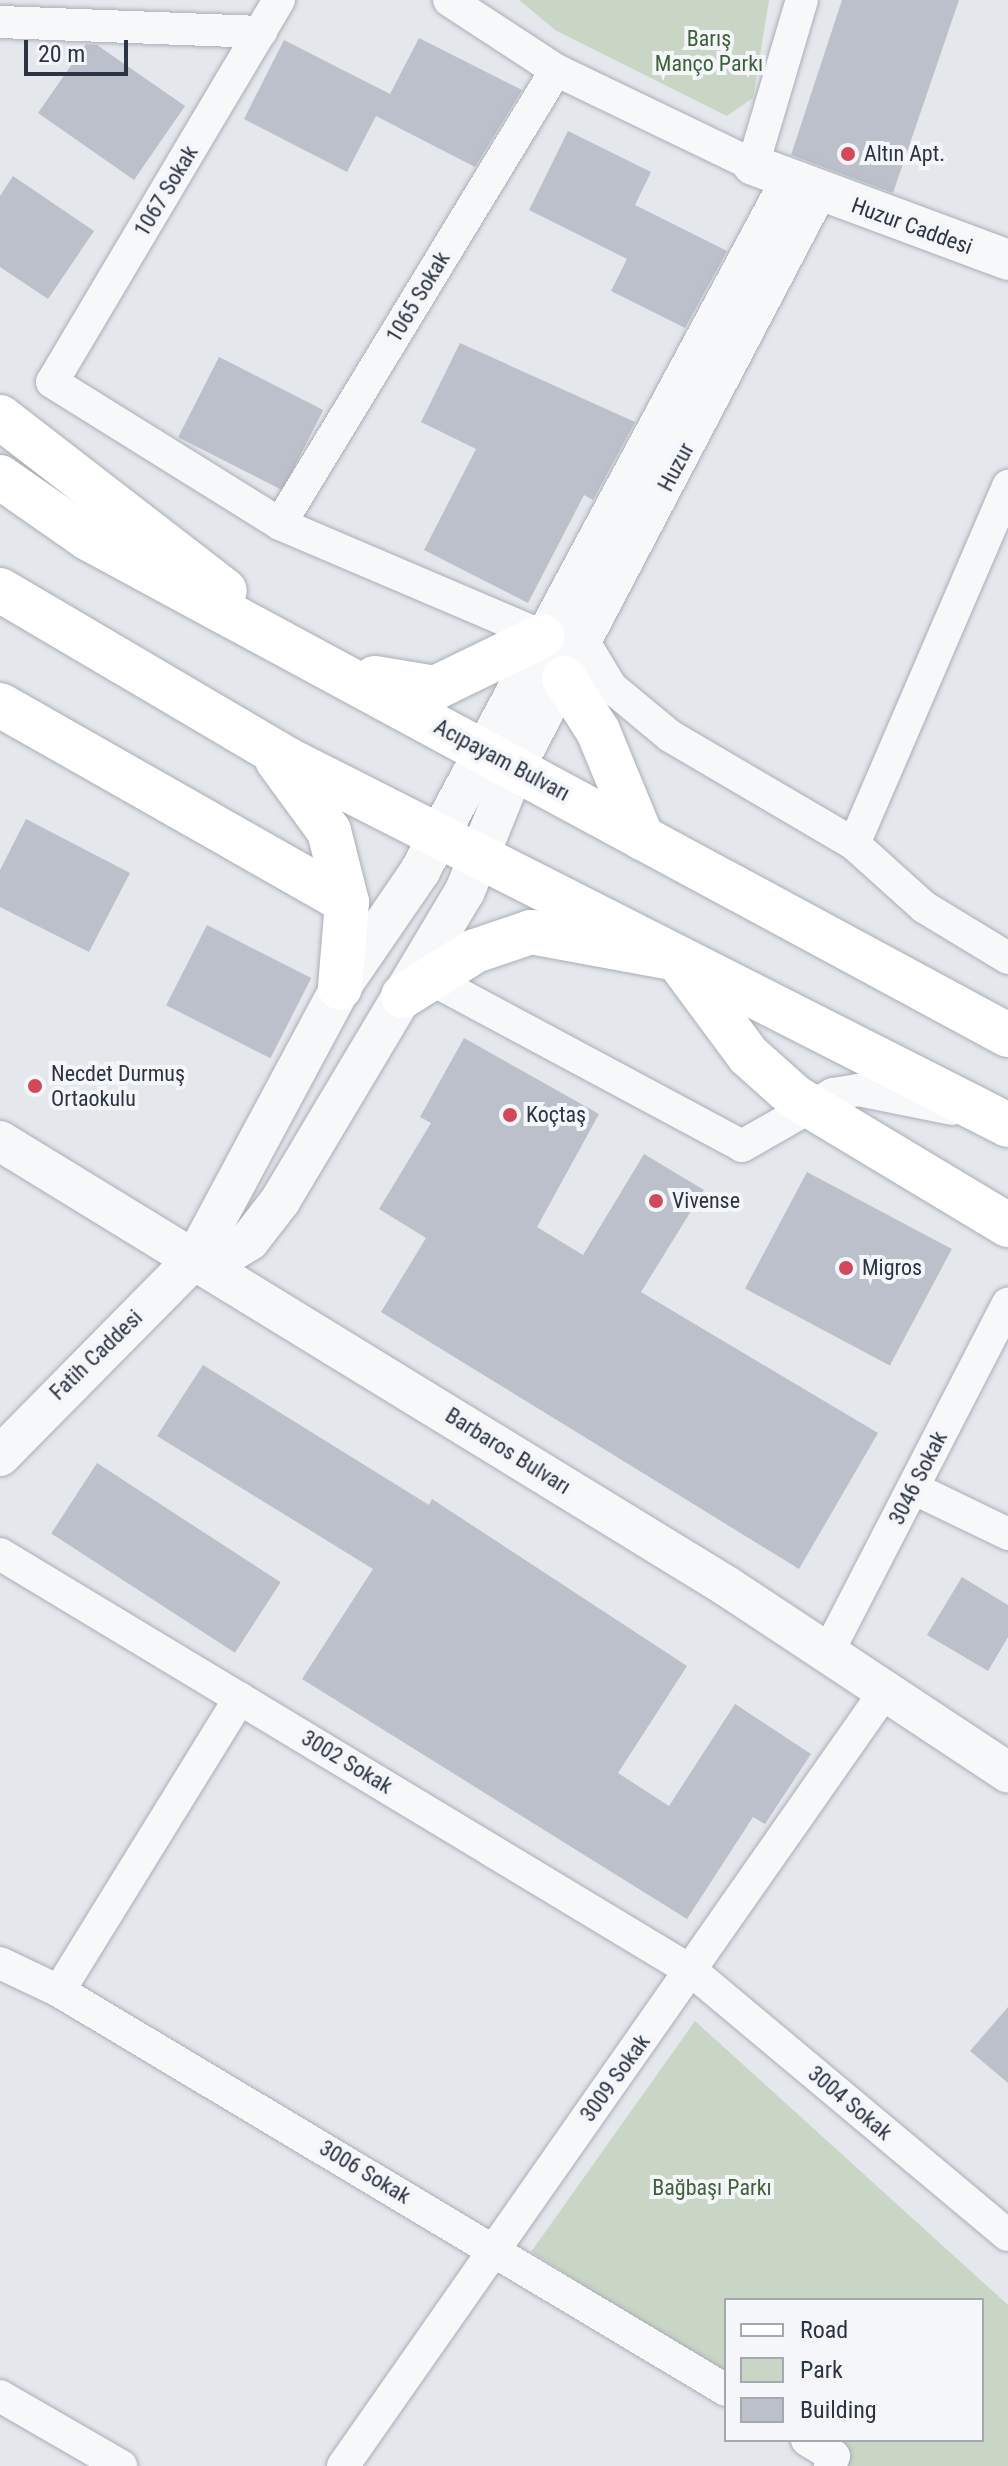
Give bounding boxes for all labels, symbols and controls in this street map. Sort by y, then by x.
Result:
scale bar [28,24,132,74]
park label: Barış Manço Parkı [655,25,763,76]
text: 20 m [38,40,85,68]
street label: 1067 Sokak [129,141,203,241]
place label: Altın Apt. [864,141,945,167]
marker: Altın Apt. [839,145,857,163]
street label: Huzur Caddesi [848,192,976,260]
street label: 1065 Sokak [381,247,455,347]
street label: Huzur [652,438,700,496]
street label: Acıpayam Bulvarı [430,713,574,807]
place label: Necdet Durmuş Ortaokulu [51,1060,185,1112]
marker: Necdet Durmuş Ortaokulu [26,1077,44,1095]
place label: Koçtaş [526,1102,586,1128]
marker: Koçtaş [501,1106,519,1124]
place label: Vivense [672,1188,740,1214]
marker: Vivense [647,1192,665,1210]
place label: Migros [862,1255,922,1281]
marker: Migros [837,1259,855,1277]
street label: Fatih Caddesi [44,1304,148,1406]
street label: Barbaros Bulvarı [441,1402,575,1500]
street label: 3046 Sokak [883,1427,953,1529]
street label: 3002 Sokak [297,1725,397,1799]
street label: 3009 Sokak [575,2029,655,2127]
street label: 3004 Sokak [803,2060,897,2146]
street label: 3006 Sokak [315,2135,415,2209]
park label: Bağbaşı Parkı [652,2175,772,2201]
legend [724,2298,984,2442]
text: Road [800,2316,848,2344]
text: Park [800,2356,843,2384]
text: Building [800,2396,877,2424]

